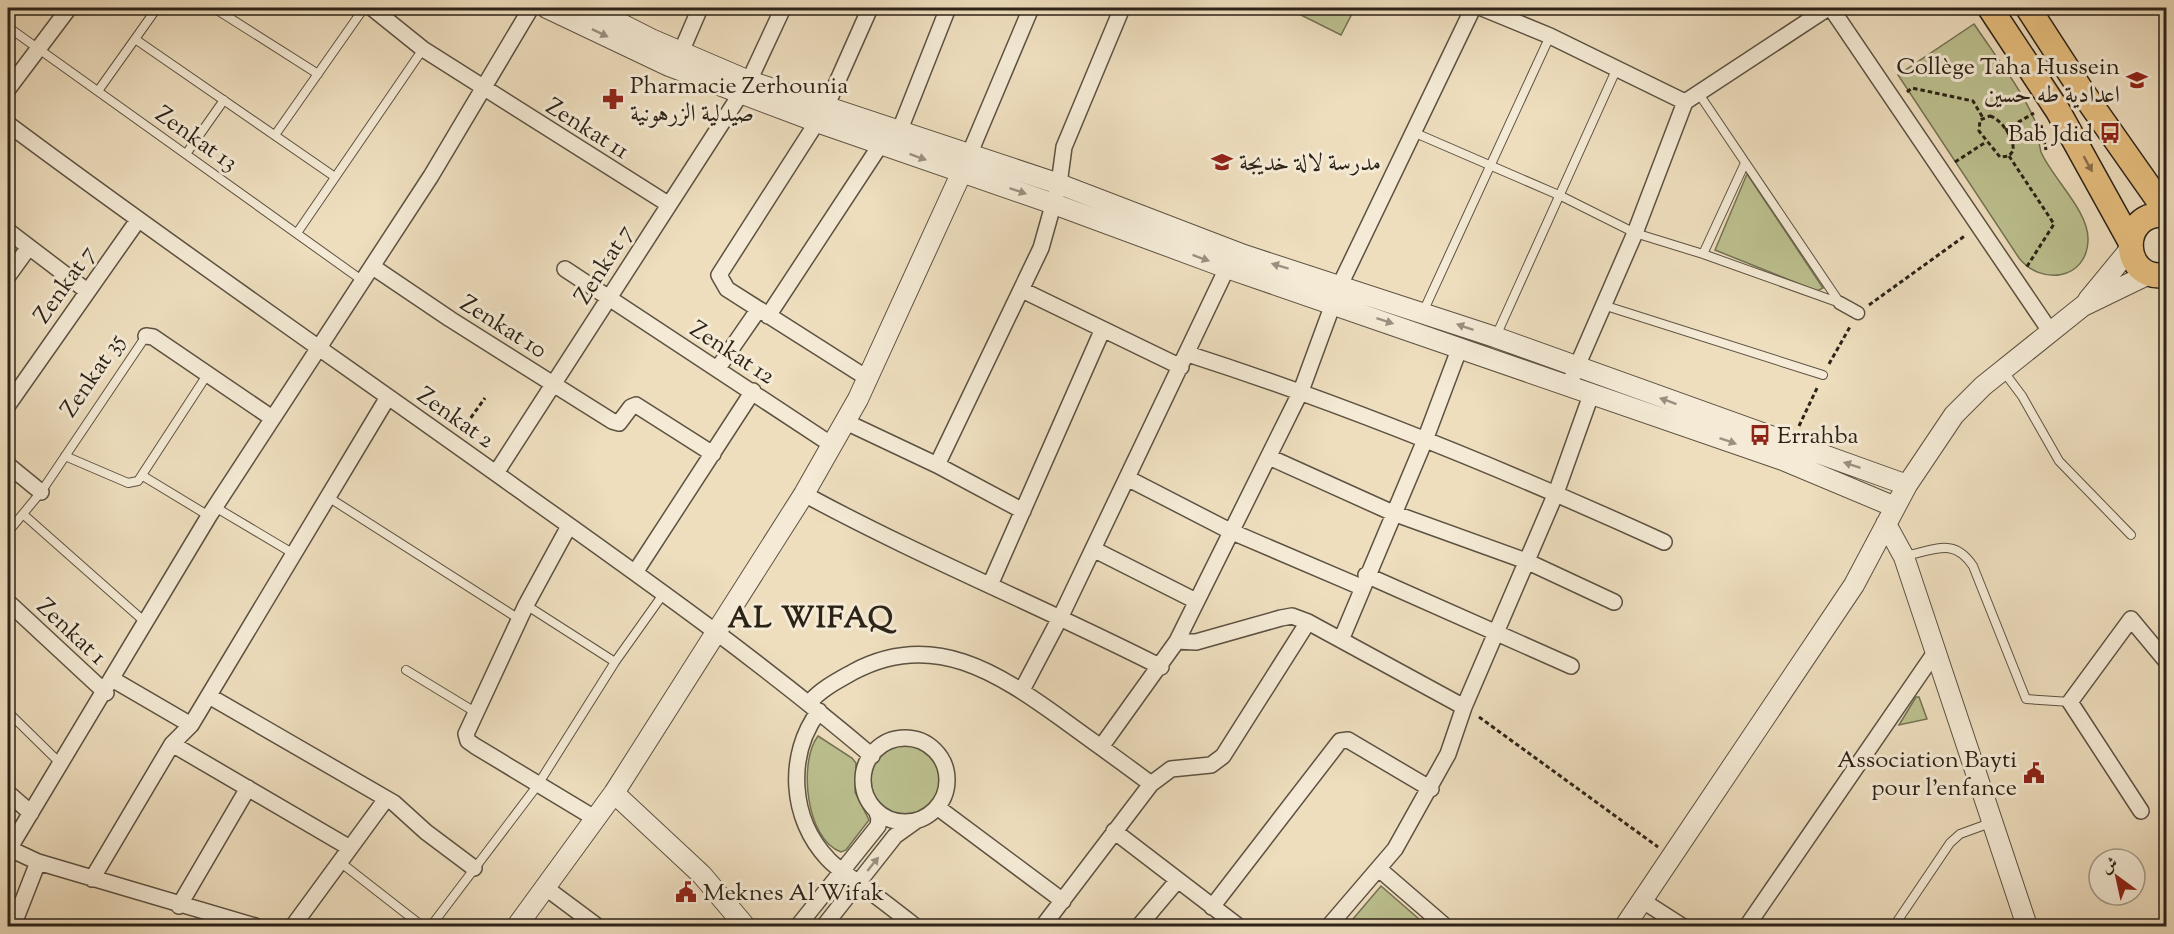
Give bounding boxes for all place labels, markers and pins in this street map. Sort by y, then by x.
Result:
place label: Collège Taha Hussein اعدادية طه حسين [1896,51,2120,113]
school or university icon: Collège Taha Hussein اعدادية طه حسين [2125,68,2149,92]
place label: Pharmacie Zerhounia صيدلية الزرهونية [630,70,848,132]
pharmacy icon: Pharmacie Zerhounia صيدلية الزرهونية [601,87,625,111]
place label: Bab Jdid [2008,118,2093,152]
bus stop icon: Bab Jdid [2098,121,2122,145]
place label: مدرسة لالة خديجة [1239,147,1381,181]
school or university icon: مدرسة لالة خديجة [1210,150,1234,174]
place label: Errahba [1777,420,1859,454]
bus stop icon: Errahba [1748,423,1772,447]
place label: Association Bayti pour l'enfance [1837,744,2017,806]
public building icon: Association Bayti pour l'enfance [2022,761,2046,785]
place label: Meknes Al Wifak [703,877,884,911]
public building icon: Meknes Al Wifak [674,880,698,904]

